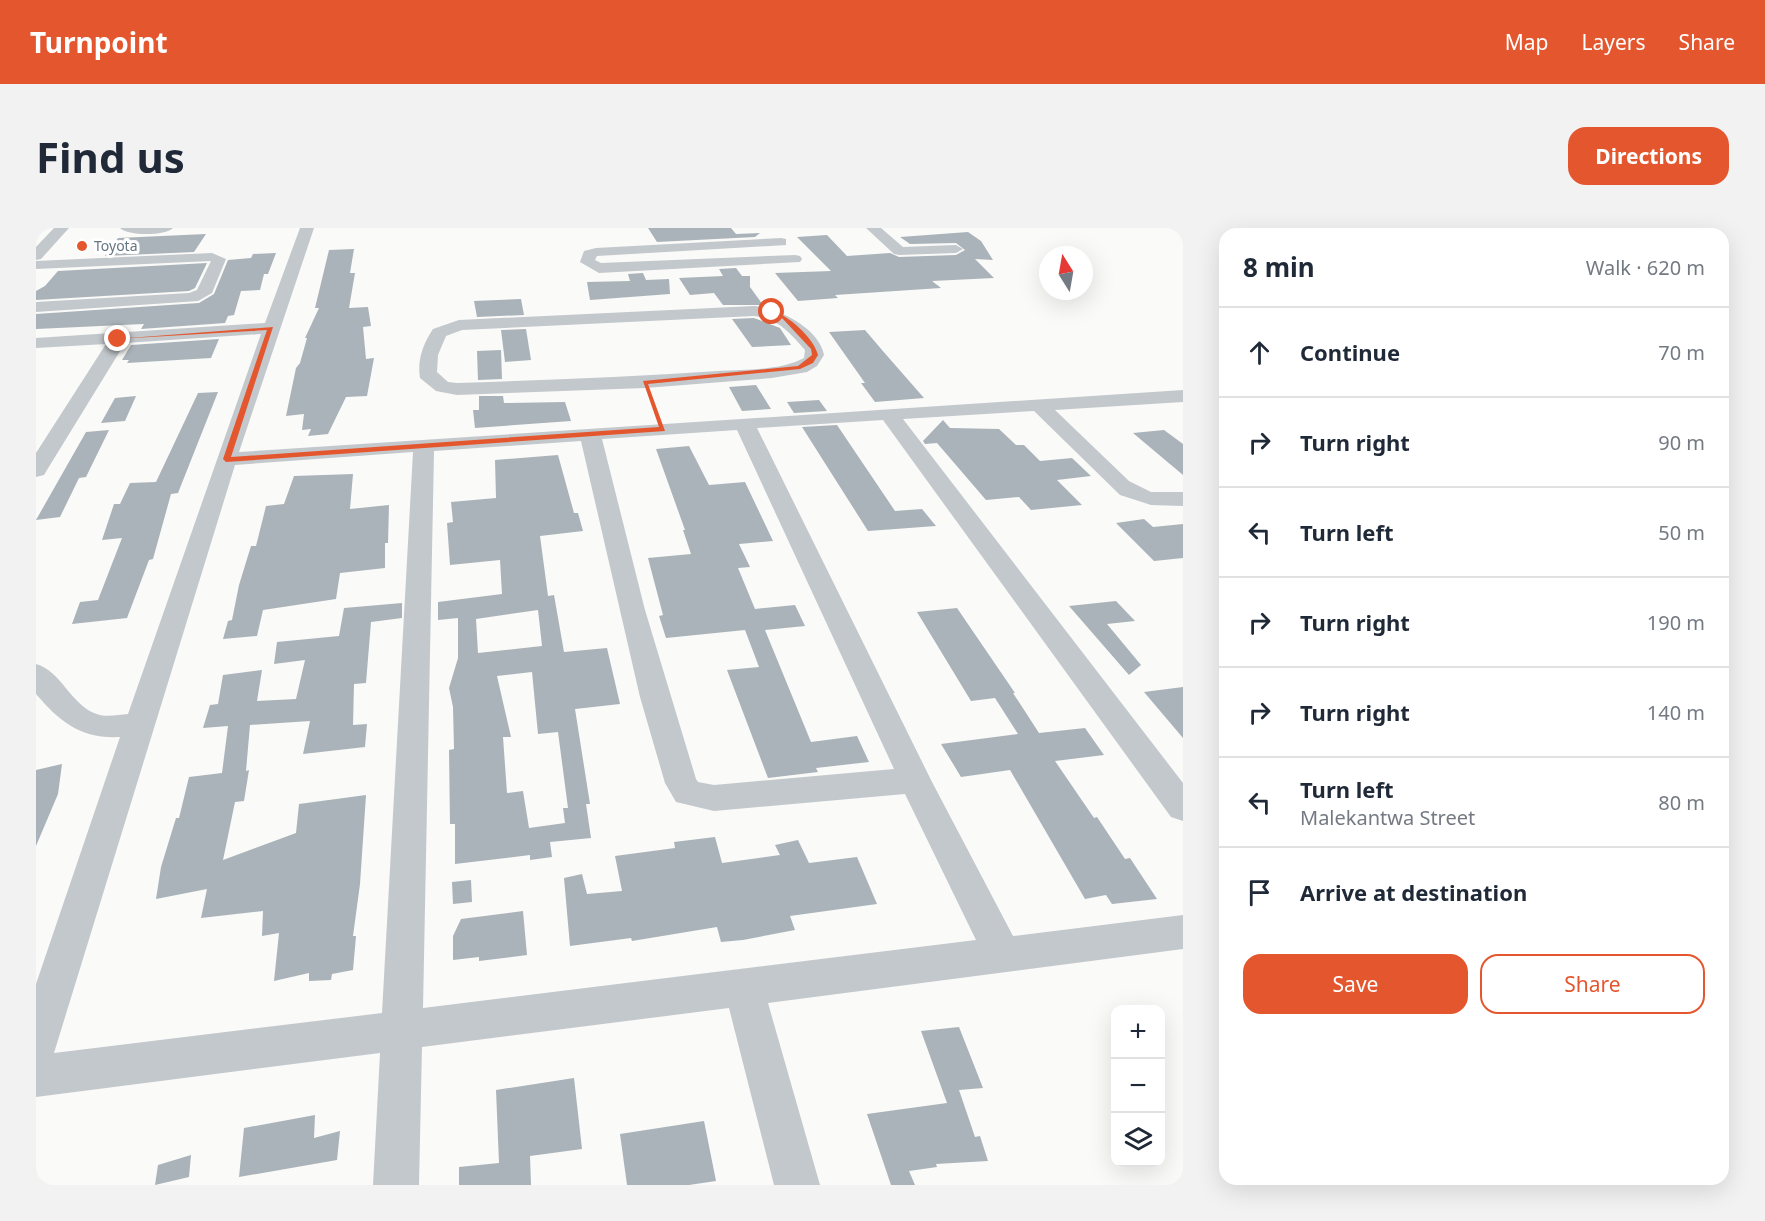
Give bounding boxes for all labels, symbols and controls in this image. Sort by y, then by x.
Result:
text: Turnpoint [30,23,168,61]
text: Map [1505,28,1549,56]
text: Layers [1582,28,1646,56]
text: Share [1679,28,1735,56]
button: Directions [1568,127,1729,185]
text: Find us [36,128,185,185]
place label: Toyota [94,236,138,255]
marker: Toyota [75,239,89,253]
north arrow [1039,246,1093,300]
text: 8 min [1243,249,1315,285]
text: Walk · 620 m [1586,254,1705,281]
route start [758,298,784,324]
route end [104,325,130,351]
icon: ahead [1243,336,1276,369]
text: Continue [1300,337,1400,367]
text: 70 m [1658,339,1705,366]
icon: right [1243,426,1276,459]
text: Turn right [1300,427,1410,457]
text: 90 m [1658,429,1705,456]
icon: left [1243,516,1276,549]
text: Turn left [1300,517,1394,547]
text: 50 m [1658,519,1705,546]
icon: right [1243,606,1276,639]
text: Turn right [1300,607,1410,637]
text: 190 m [1647,609,1705,636]
icon: right [1243,696,1276,729]
text: Turn right [1300,697,1410,727]
text: 140 m [1647,699,1705,726]
text: Turn left [1300,774,1394,804]
icon: left [1243,786,1276,819]
text: 80 m [1658,789,1705,816]
text: Malekantwa Street [1300,804,1475,831]
icon: arrive [1243,876,1276,909]
text: Arrive at destination [1300,877,1527,907]
button: Save [1243,954,1468,1014]
button: Share [1480,954,1705,1014]
map controls [1111,1005,1165,1167]
button: + [1111,1005,1165,1059]
button: − [1111,1059,1165,1113]
button: layers [1111,1113,1165,1167]

